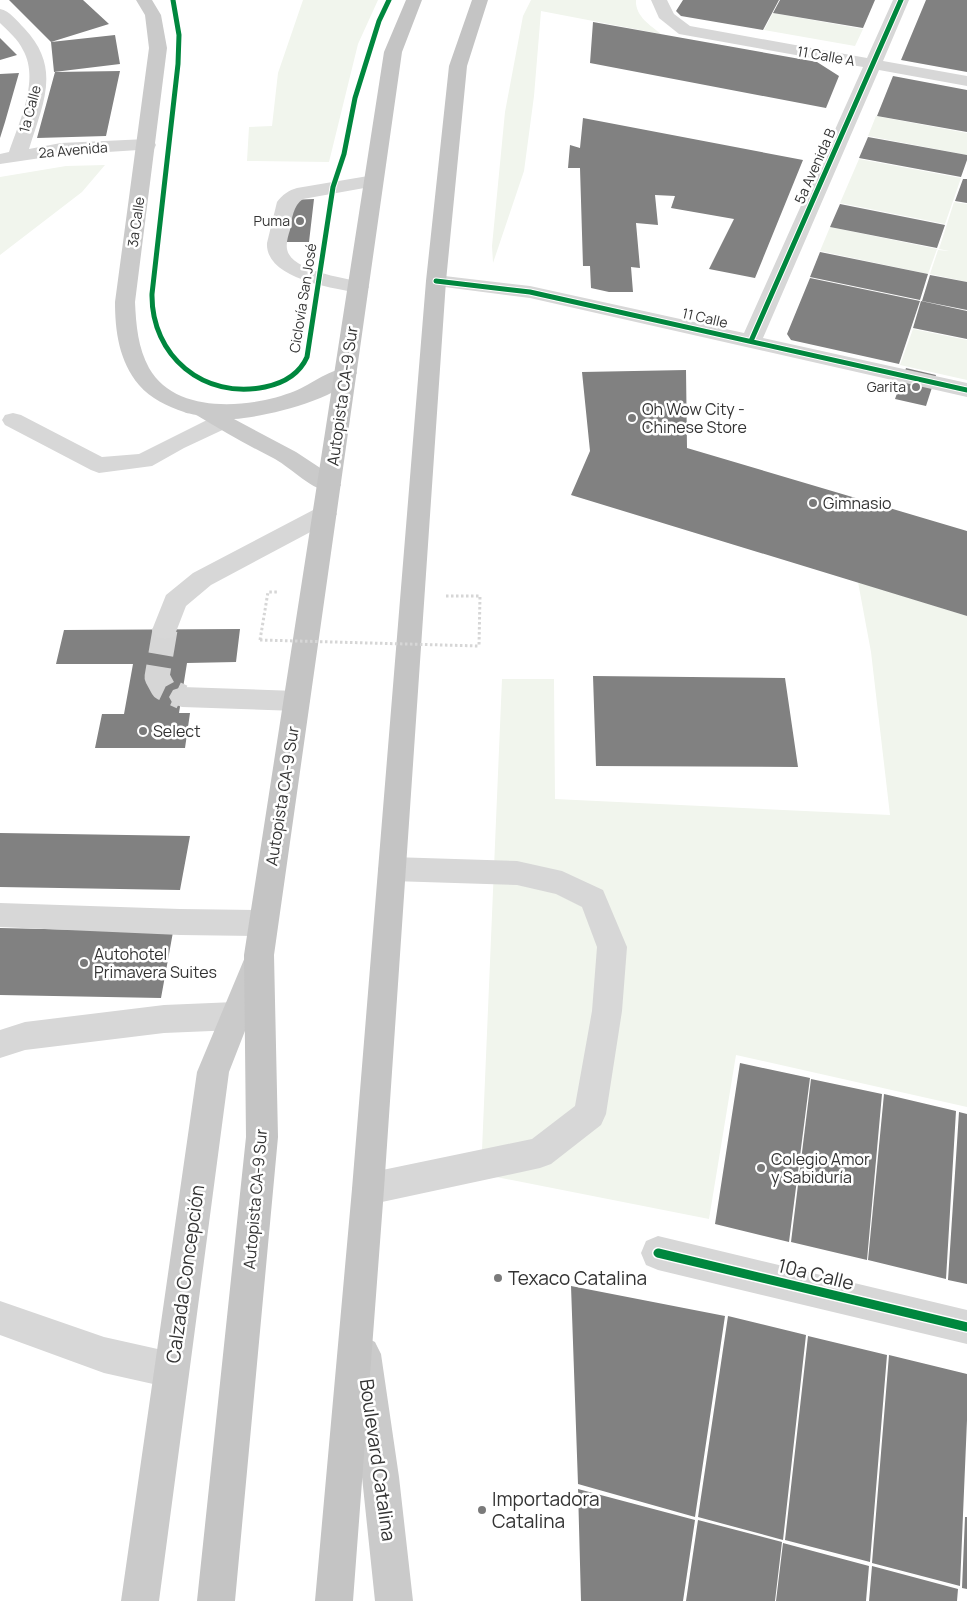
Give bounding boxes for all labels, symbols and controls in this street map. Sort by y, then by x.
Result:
street label: 11 Calle A [796,41,856,70]
street label: 1a Calle [14,83,45,135]
street label: 5a Avenida B [789,125,840,207]
street label: 2a Avenida [38,137,108,162]
street label: 3a Calle [123,195,148,248]
place label: Puma [254,211,290,230]
marker: Puma [294,215,306,227]
street label: Ciclovía San José [284,242,321,354]
street label: 11 Calle [680,303,730,332]
street label: Autopista CA-9 Sur [321,324,363,467]
place label: Garita [867,377,906,396]
marker: Garita [910,381,922,393]
place label: Oh Wow City - Chinese Store [642,398,747,438]
marker: Oh Wow City - Chinese Store [626,412,638,424]
place label: Gimnasio [823,492,892,514]
marker: Gimnasio [807,497,819,509]
place label: Select [153,720,201,742]
street label: Autopista CA-9 Sur [260,724,304,867]
marker: Select [137,725,149,737]
place label: Autohotel Primavera Suites [94,943,217,983]
marker: Autohotel Primavera Suites [78,957,90,969]
street label: Autopista CA-9 Sur [238,1128,272,1270]
place label: Colegio Amor y Sabiduría [771,1148,870,1188]
marker: Colegio Amor y Sabiduría [755,1162,767,1174]
street label: Calzada Concepción [160,1183,210,1365]
street label: 10a Calle [775,1252,857,1296]
place label: Texaco Catalina [508,1265,647,1291]
marker: Texaco Catalina [492,1272,504,1284]
street label: Boulevard Catalina [354,1377,402,1543]
place label: Importadora Catalina [492,1486,600,1534]
marker: Importadora Catalina [476,1504,488,1516]

